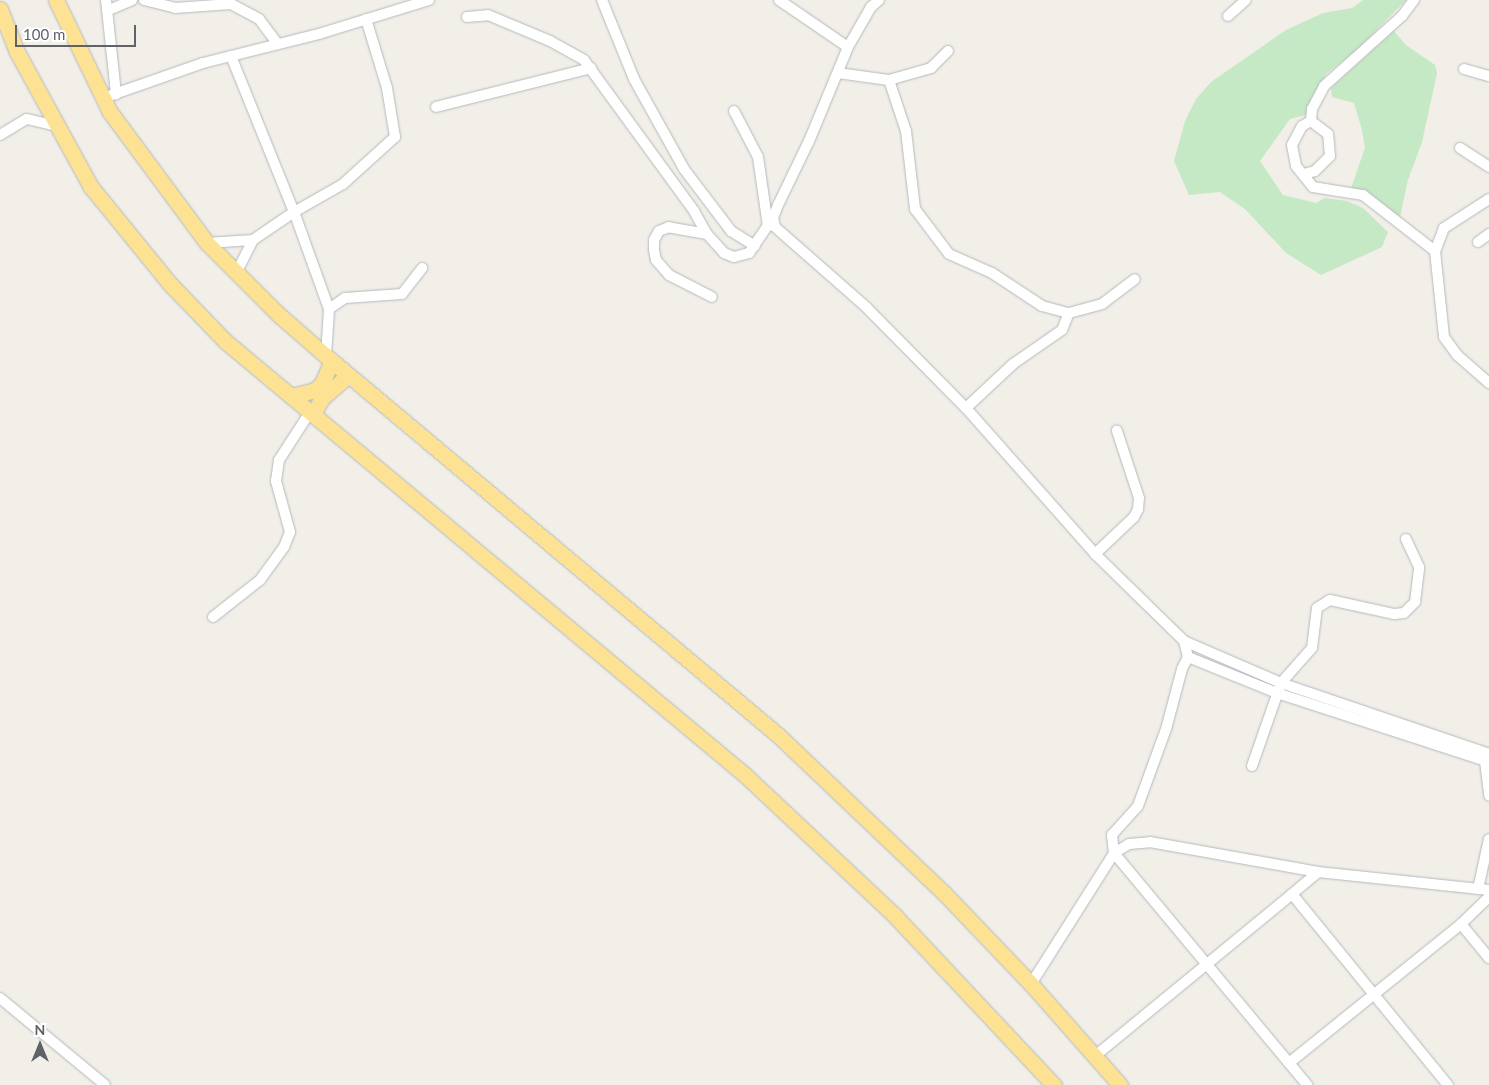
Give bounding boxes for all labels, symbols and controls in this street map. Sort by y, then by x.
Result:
scale bar [18,15,139,47]
text: 100 m [23,25,65,43]
north arrow [15,1020,65,1070]
text: N [35,1021,45,1038]

